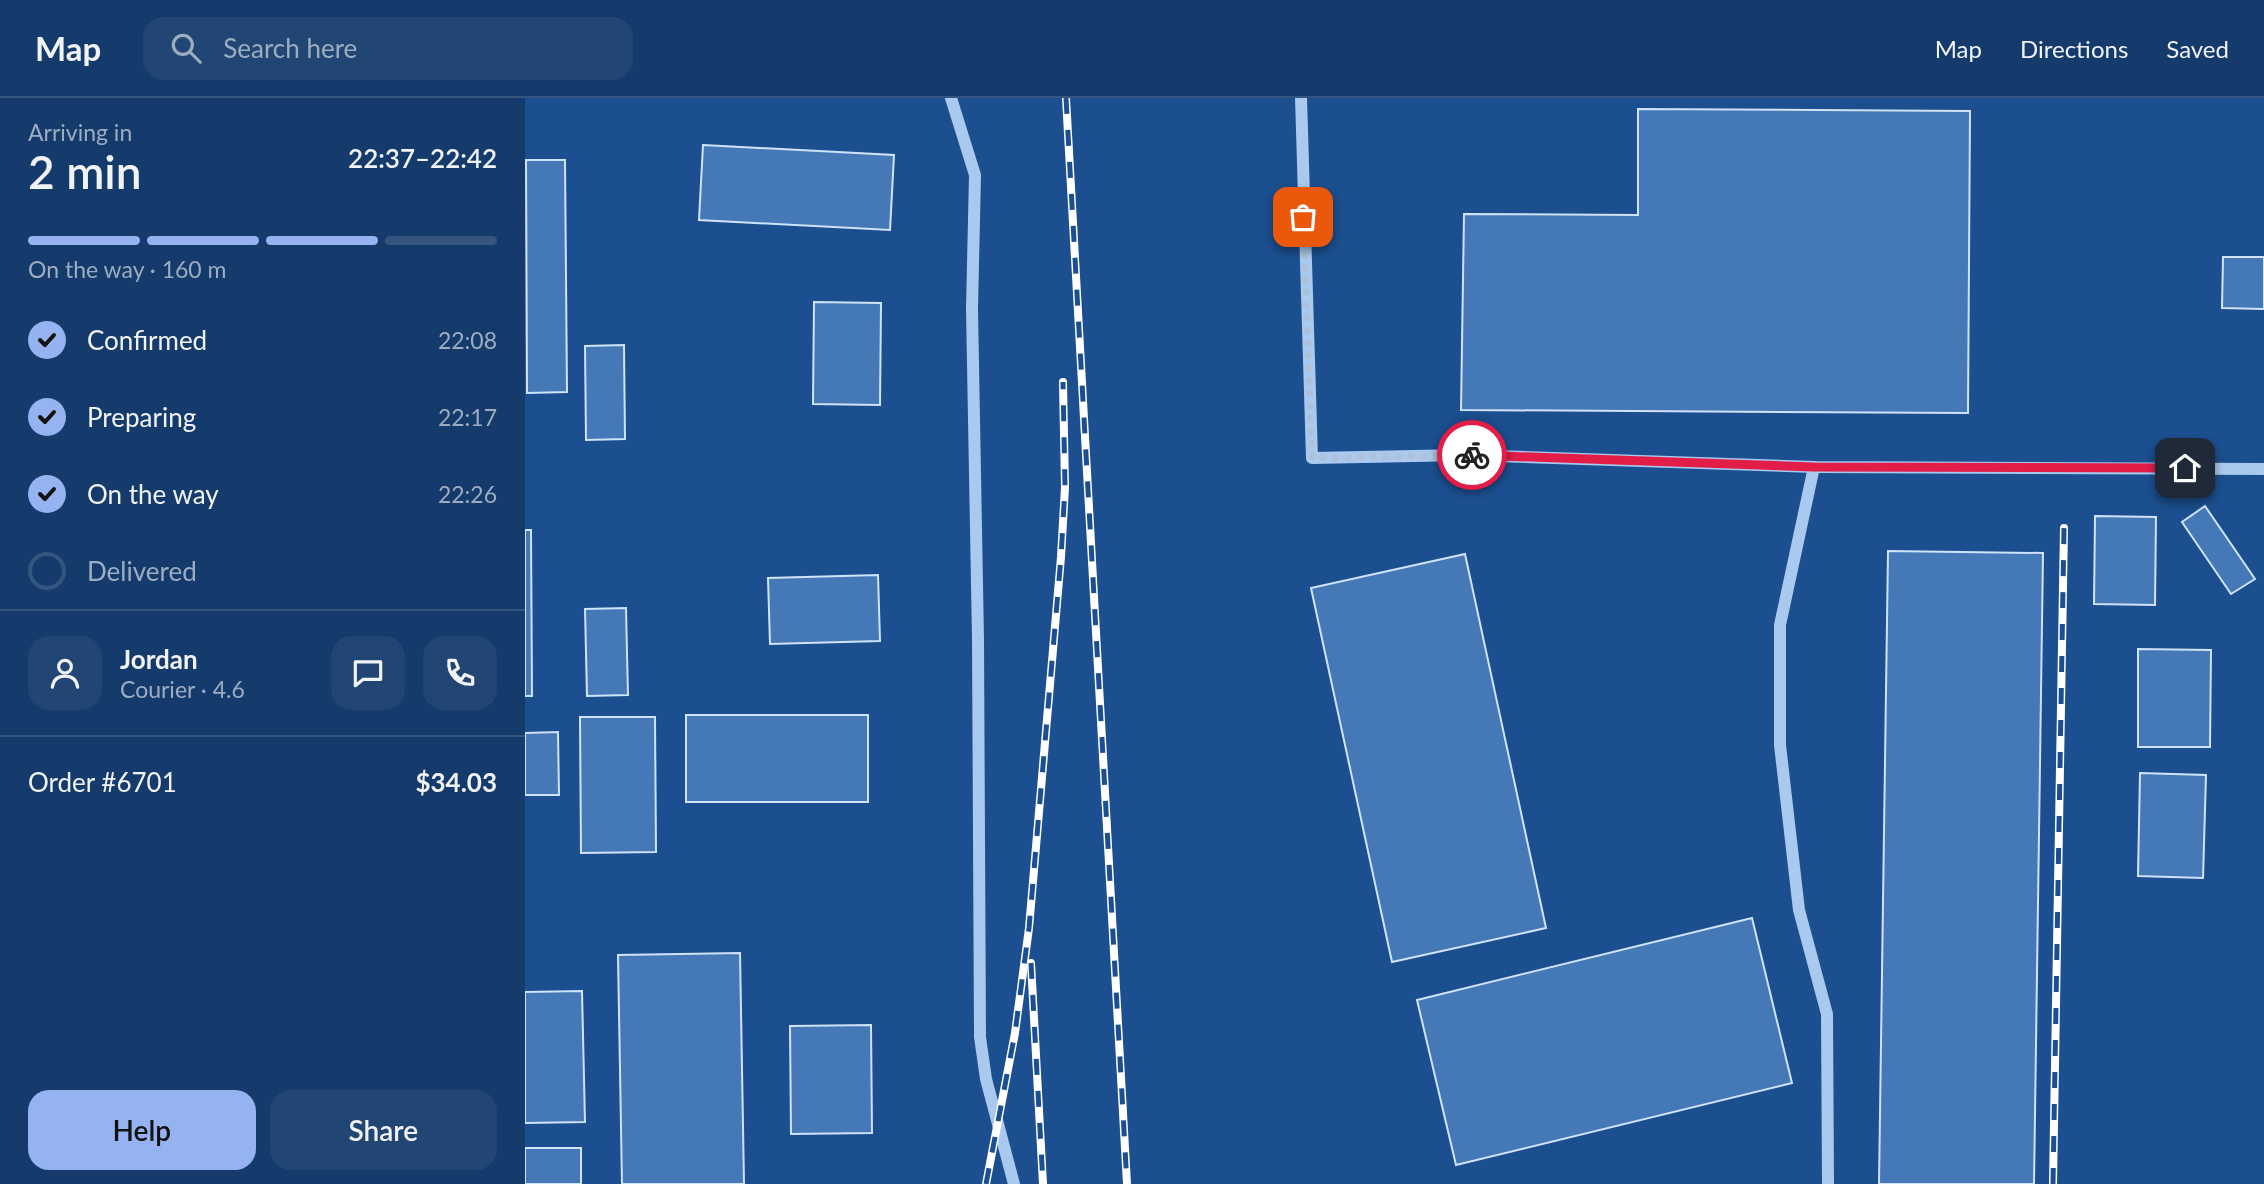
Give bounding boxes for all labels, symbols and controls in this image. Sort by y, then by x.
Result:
search box [143,17,633,80]
text: Map [35,28,101,68]
icon: search [167,29,205,67]
text: Search here [223,32,357,64]
text: Map [1935,34,1982,63]
text: Directions [2020,34,2128,63]
text: Saved [2166,34,2229,63]
text: Arriving in [28,118,132,146]
text: 22:37–22:42 [348,142,497,174]
text: 2 min [28,144,142,199]
pin [1273,187,1333,247]
icon: bag [1284,198,1322,236]
text: On the way · 160 m [28,255,227,283]
icon: check [28,321,66,359]
text: Confirmed [87,324,207,356]
text: 22:08 [438,326,497,354]
icon: check [28,398,66,436]
text: Preparing [87,401,196,433]
text: 22:17 [438,403,497,431]
courier [1437,420,1507,490]
icon: bike [1453,436,1491,474]
pin [2155,438,2215,498]
icon: home [2166,449,2204,487]
icon: check [28,475,66,513]
text: On the way [87,478,219,510]
text: 22:26 [438,480,497,508]
text: Delivered [87,555,197,587]
button: person [28,636,102,710]
button: chat [331,636,405,710]
button: phone [423,636,497,710]
text: Jordan [120,643,198,675]
text: Courier · 4.6 [120,675,245,703]
text: Order #6701 [28,766,177,798]
text: $34.03 [415,766,497,798]
button: Help [28,1090,256,1170]
button: Share [270,1090,497,1170]

